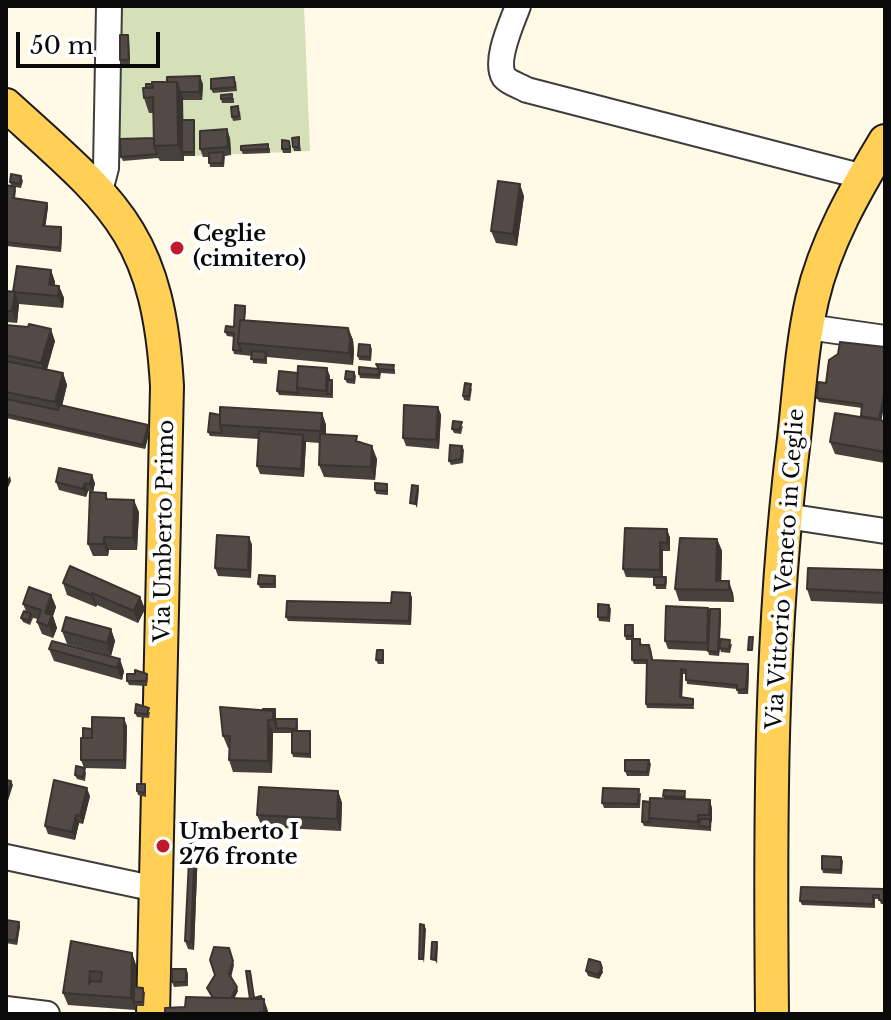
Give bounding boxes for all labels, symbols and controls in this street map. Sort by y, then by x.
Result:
scale bar [20,16,164,66]
text: 50 m [30,31,93,60]
place label: Ceglie (cimitero) [193,222,306,274]
marker: Ceglie (cimitero) [168,239,186,257]
street label: Via Vittorio Veneto in Ceglie [762,408,810,730]
street label: Via Umberto Primo [150,420,180,642]
place label: Umberto I 276 fronte [179,820,299,872]
marker: Umberto I 276 fronte [154,837,172,855]

